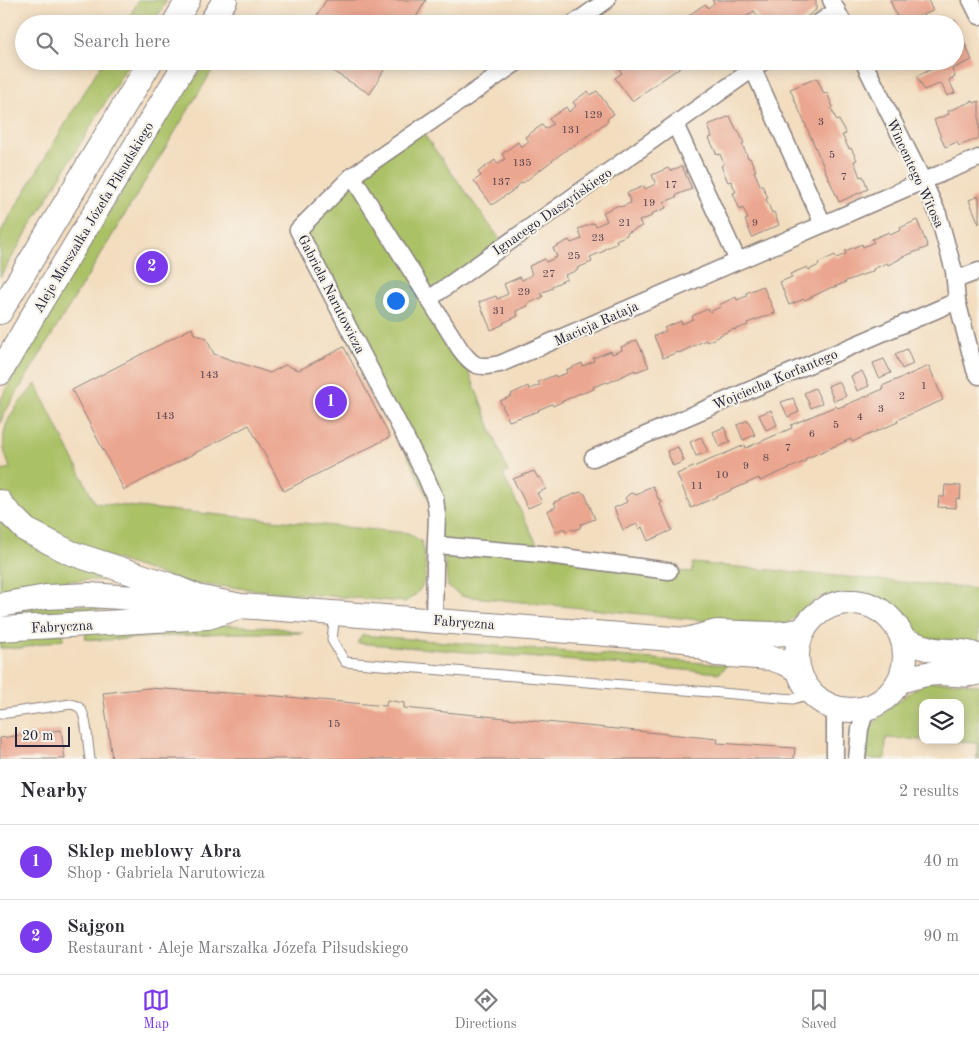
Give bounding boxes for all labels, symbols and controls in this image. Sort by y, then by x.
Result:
search box [15,15,964,70]
icon: search [33,29,61,57]
text: Search here [73,33,170,52]
house number: 129 [583,110,603,121]
house number: 3 [818,117,824,128]
street label: Wincentego Witosa [884,117,947,230]
street label: Aleje Marszałka Józefa Piłsudskiego [31,120,157,315]
house number: 131 [561,125,581,136]
house number: 5 [829,150,835,161]
house number: 135 [512,158,532,169]
street label: Ignacego Daszyńskiego [491,165,615,258]
house number: 7 [841,172,847,183]
house number: 137 [491,177,511,188]
house number: 17 [665,180,677,191]
house number: 19 [643,198,655,209]
house number: 21 [619,218,631,229]
house number: 9 [752,218,758,229]
street label: Gabriela Narutowicza [295,233,367,356]
house number: 23 [592,233,604,244]
pin: 2 [136,248,168,286]
house number: 25 [568,251,580,262]
house number: 27 [543,269,555,280]
house number: 29 [518,287,530,298]
your location [383,288,409,314]
street label: Macieja Rataja [552,299,641,349]
house number: 31 [493,306,505,317]
street label: Wojciecha Korfantego [711,347,840,413]
house number: 143 [199,370,219,381]
house number: 1 [921,381,927,392]
pin: 1 [315,383,347,421]
house number: 2 [899,391,905,402]
house number: 3 [878,404,884,415]
house number: 143 [155,411,175,422]
house number: 4 [857,412,863,423]
house number: 5 [833,420,839,431]
house number: 6 [809,429,815,440]
house number: 7 [785,443,791,454]
house number: 8 [763,453,769,464]
house number: 9 [743,461,749,472]
house number: 10 [716,470,728,481]
house number: 11 [691,481,703,492]
street label: Fabryczna [433,614,495,632]
street label: Fabryczna [31,618,93,636]
map controls [919,699,964,744]
button: layers [919,699,964,744]
house number: 15 [328,719,340,730]
scale bar [15,724,70,747]
text: 20 m [22,729,53,743]
text: Nearby [20,781,88,802]
text: 2 results [899,784,959,800]
text: Sklep meblowy Abra [67,843,242,862]
text: 1 [31,854,41,870]
text: 40 m [923,854,959,870]
text: Shop · Gabriela Narutowicza [67,866,265,882]
text: Sajgon [67,918,125,937]
text: 2 [31,929,41,945]
text: 90 m [923,929,959,945]
text: Restaurant · Aleje Marszałka Józefa Piłsudskiego [67,941,408,957]
tab: Map [142,986,170,1033]
tab: Directions [455,986,517,1033]
tab: Saved [801,986,837,1033]

